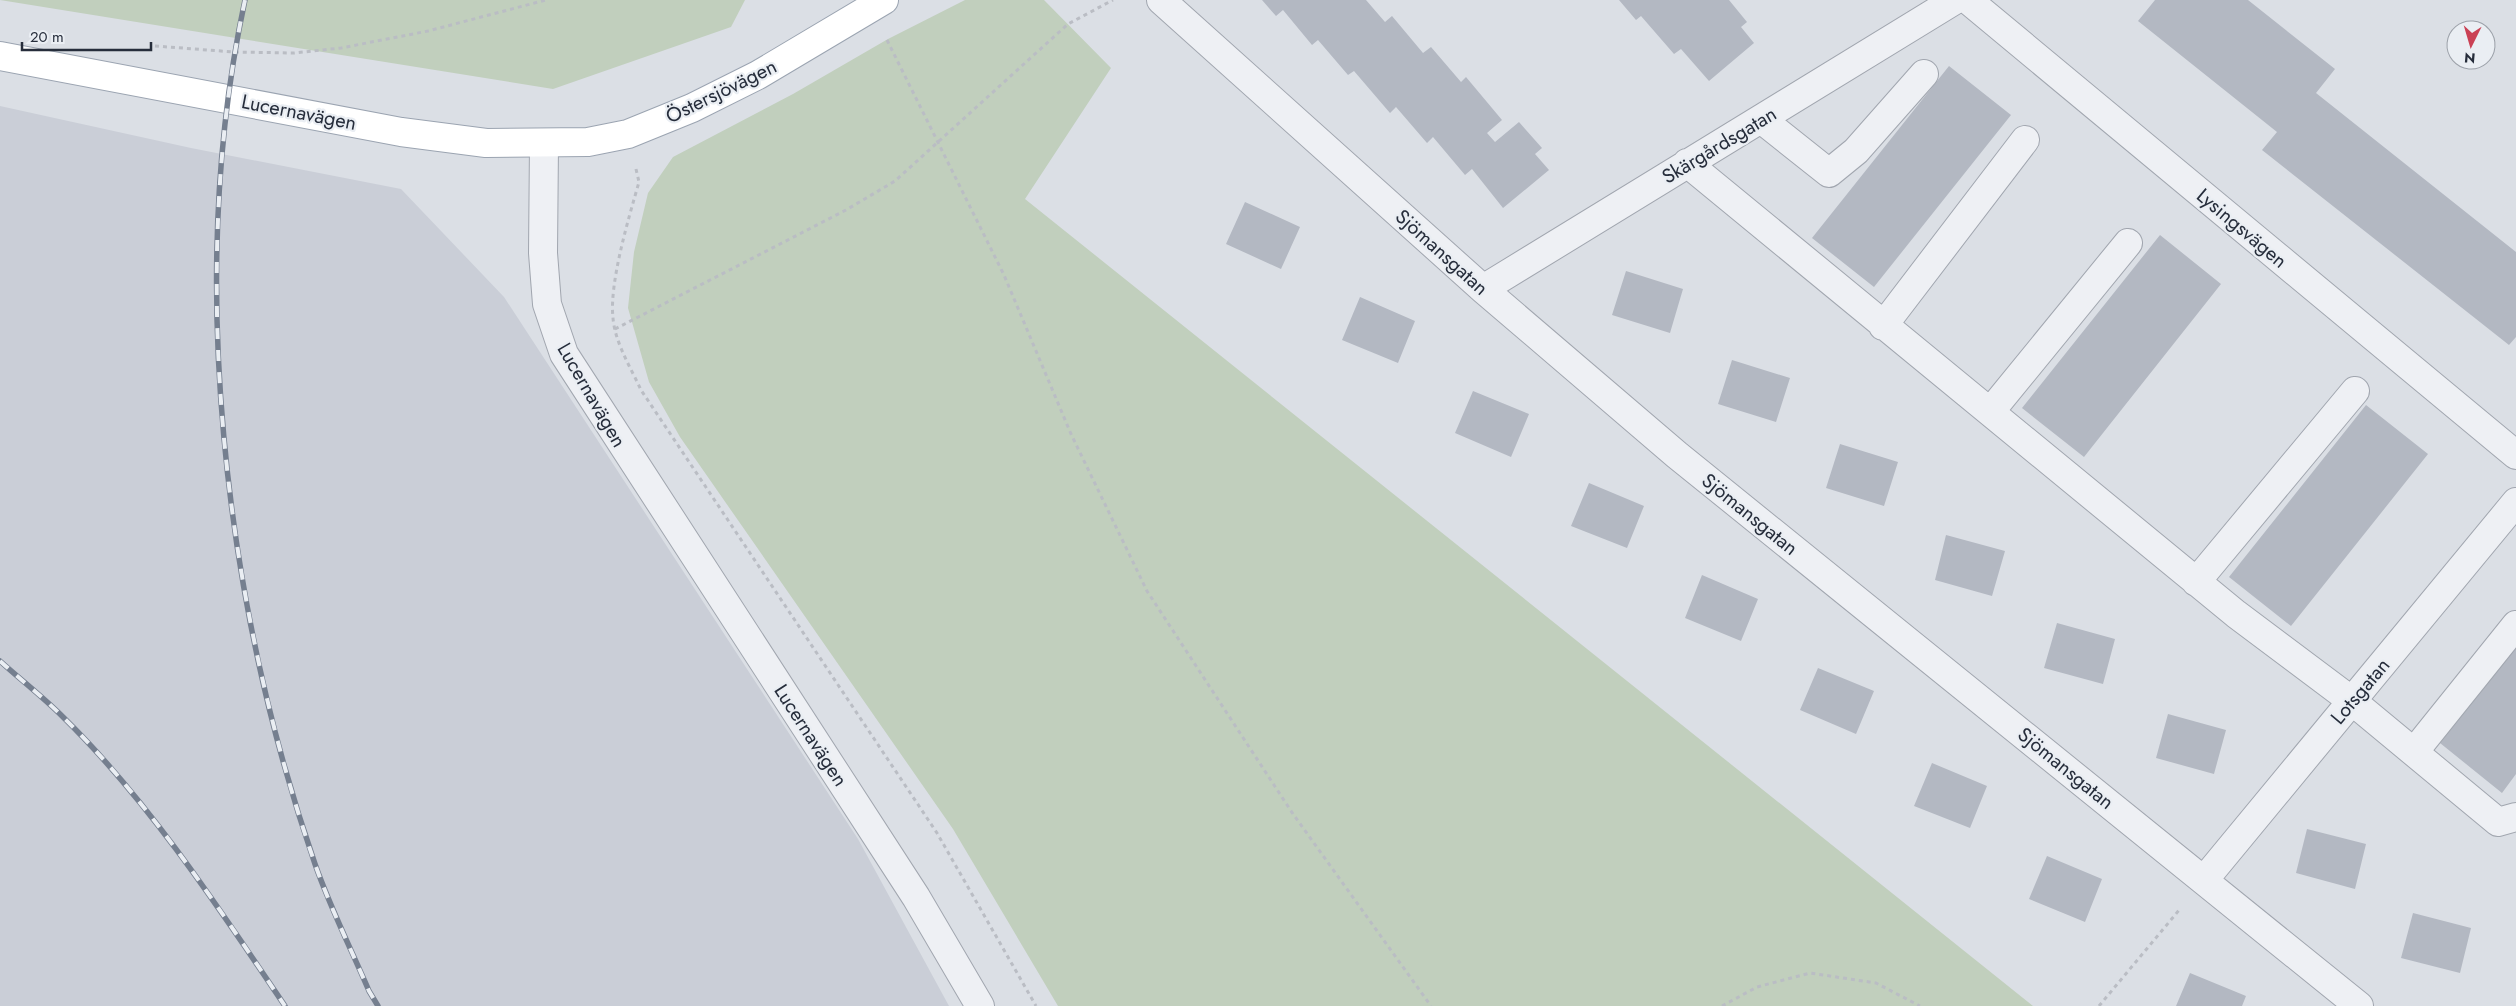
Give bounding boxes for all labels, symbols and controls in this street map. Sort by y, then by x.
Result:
scale bar [22,20,151,52]
north arrow [2446,20,2496,70]
text: 20 m [30,26,64,48]
text: N [2463,48,2476,68]
street label: Östersjövägen [661,52,782,131]
street label: Lucernavägen [239,87,359,138]
street label: Skärgårdsgatan [1656,100,1782,191]
street label: Lysingsvägen [2190,182,2293,275]
street label: Sjömansgatan [1389,203,1495,302]
street label: Lucernavägen [550,338,633,453]
street label: Sjömansgatan [1695,466,1804,562]
street label: Lotsgatan [2324,652,2397,731]
street label: Lucernavägen [767,679,854,792]
street label: Sjömansgatan [2011,720,2120,816]

